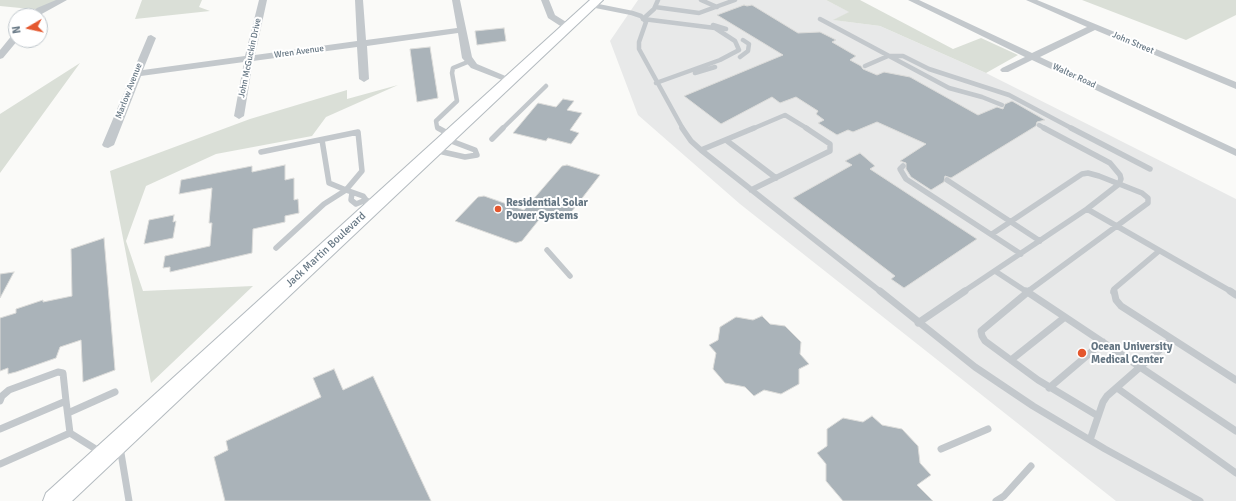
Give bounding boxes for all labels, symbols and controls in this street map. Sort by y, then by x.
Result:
north arrow [8,8,48,48]
street label: John McGuckin Drive [236,17,264,99]
text: N [10,25,24,35]
street label: John Street [1111,29,1155,57]
street label: Wren Avenue [273,43,325,61]
street label: Walter Road [1051,61,1097,91]
street label: Marlow Avenue [113,62,145,120]
place label: Residential Solar Power Systems [506,196,588,222]
marker: Residential Solar Power Systems [493,204,503,214]
street label: Jack Martin Boulevard [283,210,369,290]
place label: Ocean University Medical Center [1091,340,1172,366]
marker: Ocean University Medical Center [1076,347,1088,359]

